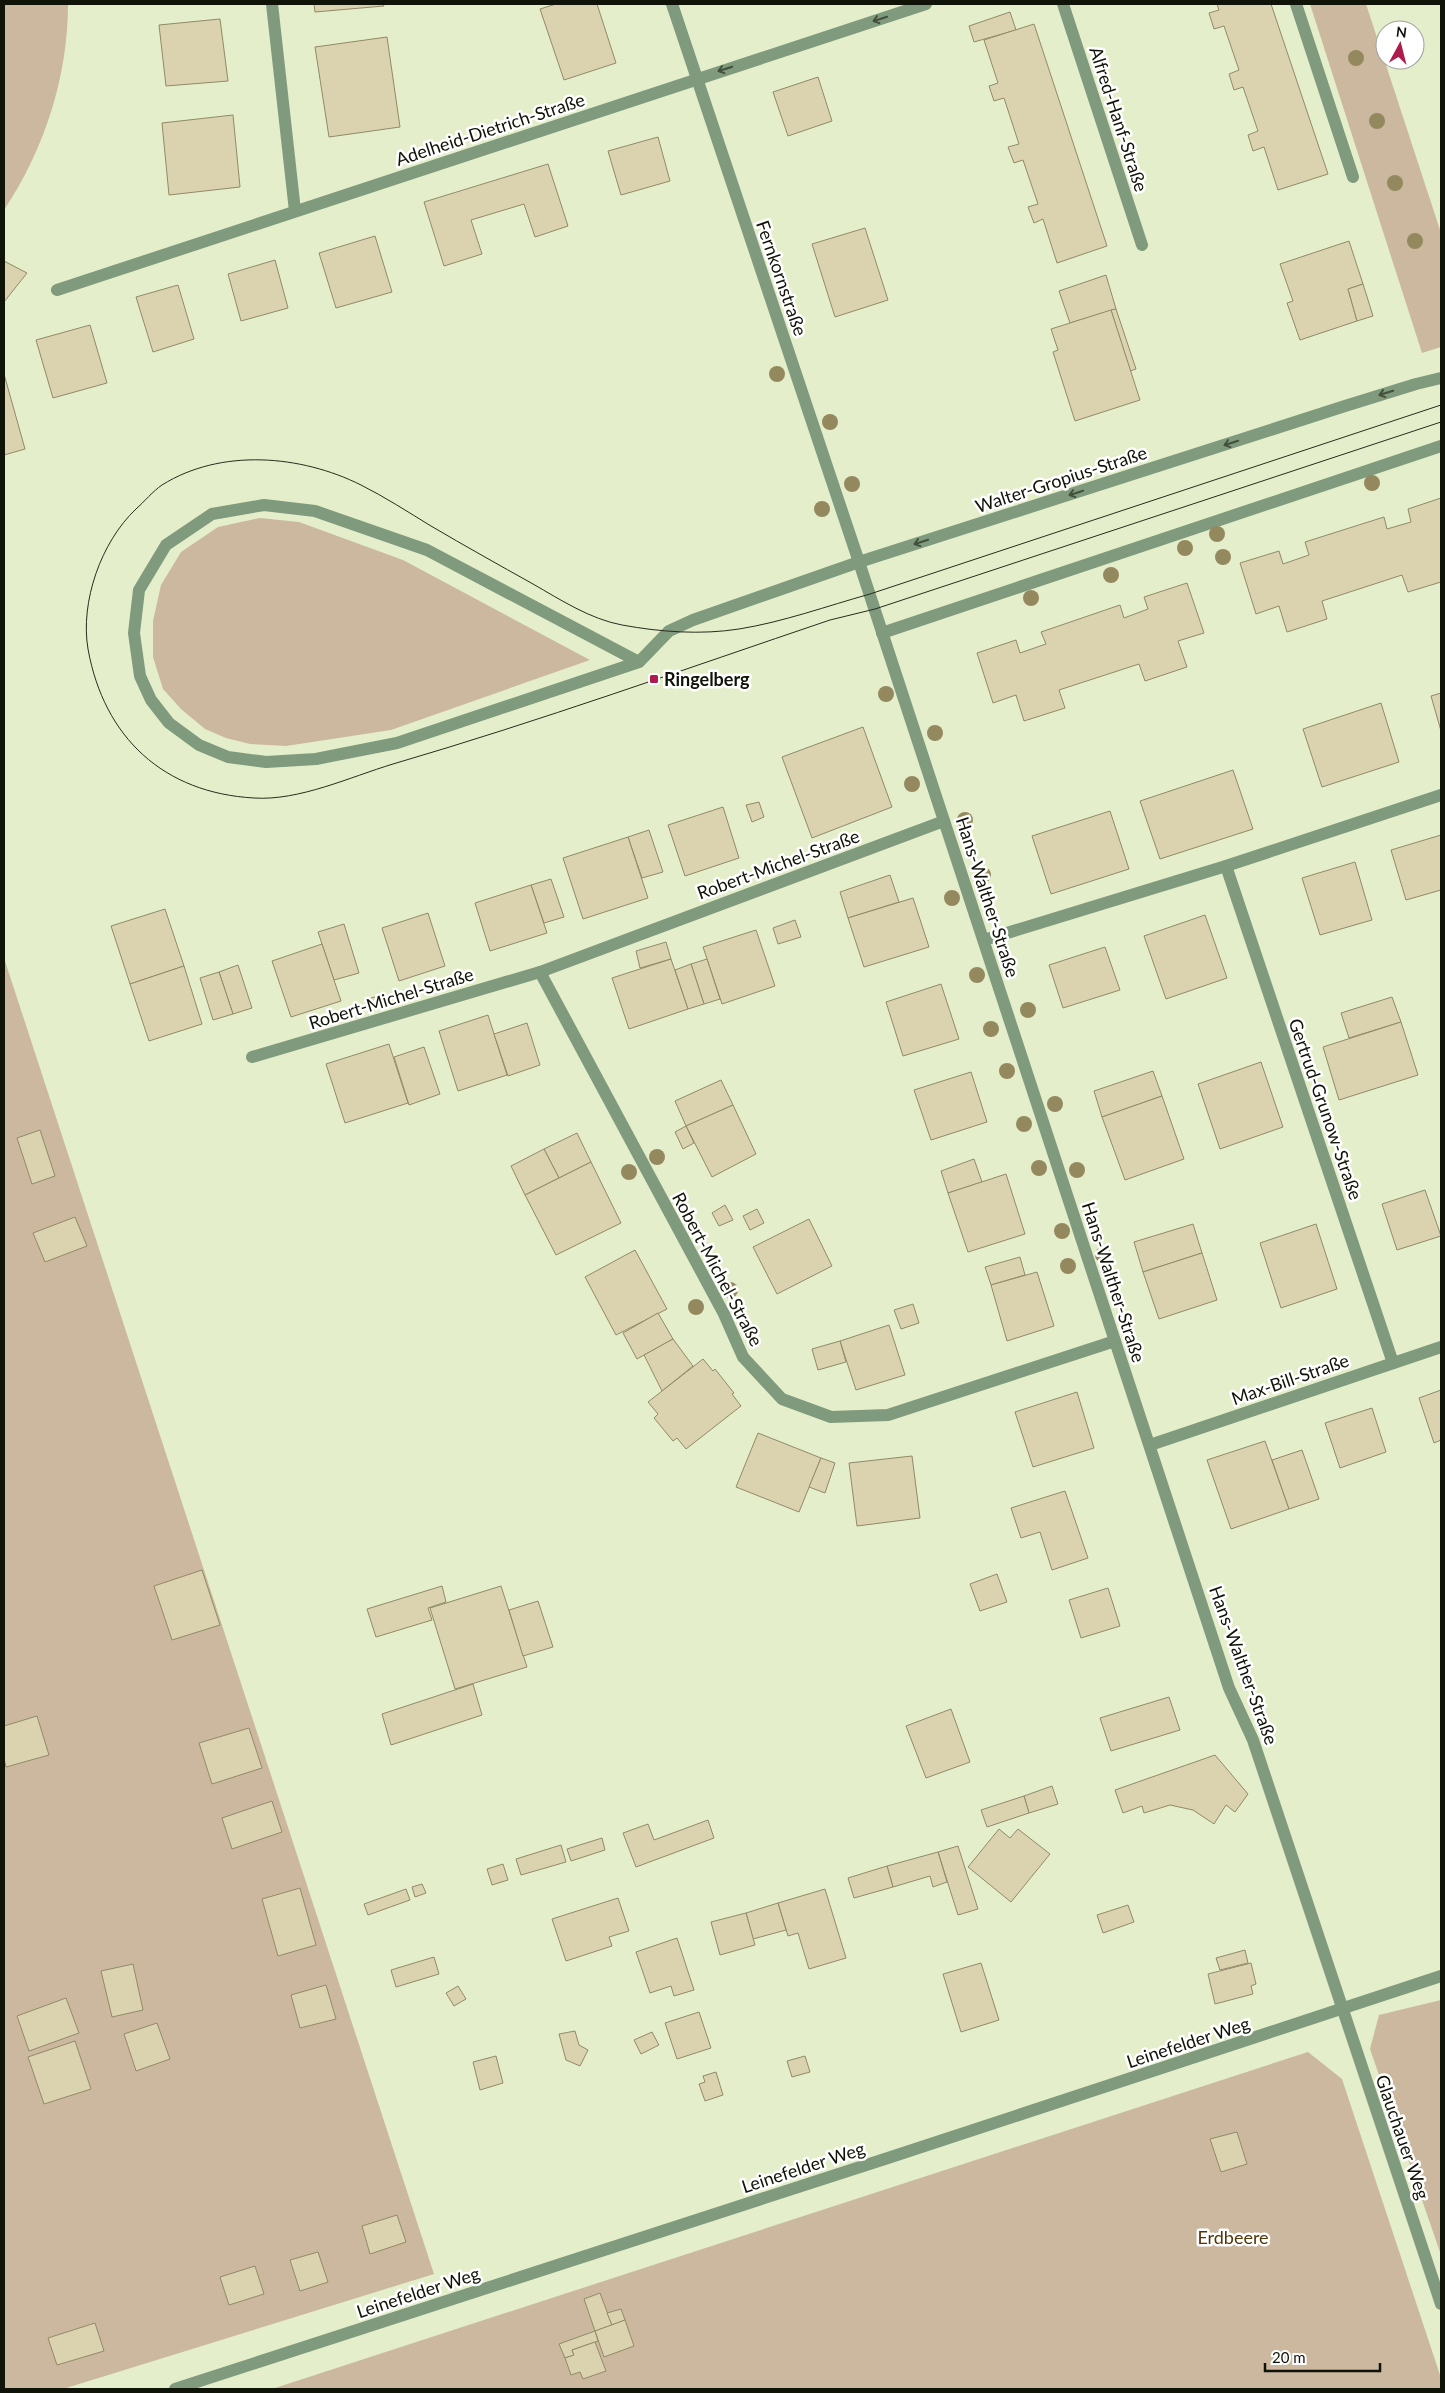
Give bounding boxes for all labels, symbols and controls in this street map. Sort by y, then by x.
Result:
one-way arrow [873,15,888,24]
north arrow [1375,20,1425,70]
text: N [1395,23,1408,41]
street label: Alfred-Hanf-Straße [1085,44,1153,194]
one-way arrow [718,65,734,75]
street label: Adelheid-Dietrich-Straße [393,88,587,170]
street label: Fernkornstraße [752,217,812,339]
one-way arrow [1378,389,1394,399]
one-way arrow [1223,438,1239,448]
street label: Walter-Gropius-Straße [972,441,1150,517]
one-way arrow [1068,488,1084,498]
one-way arrow [914,538,930,548]
place label: Ringelberg [664,668,750,690]
marker: Ringelberg [648,673,660,685]
street label: Hans-Walther-Straße [952,814,1024,980]
street label: Robert-Michel-Straße [694,824,862,904]
street label: Robert-Michel-Straße [306,962,476,1034]
street label: Gertrud-Grunow-Straße [1285,1015,1367,1203]
street label: Robert-Michel-Straße [668,1188,768,1350]
street label: Hans-Walther-Straße [1078,1199,1150,1365]
street label: Max-Bill-Straße [1228,1349,1352,1409]
street label: Hans-Walther-Straße [1205,1583,1283,1747]
street label: Leinefelder Weg [1124,2012,1252,2072]
street label: Glauchauer Weg [1371,2072,1435,2202]
street label: Leinefelder Weg [739,2137,867,2197]
park label: Erdbeere [1197,2226,1269,2248]
street label: Leinefelder Weg [354,2262,482,2322]
scale bar [1265,2340,1380,2372]
text: 20 m [1272,2348,1306,2366]

